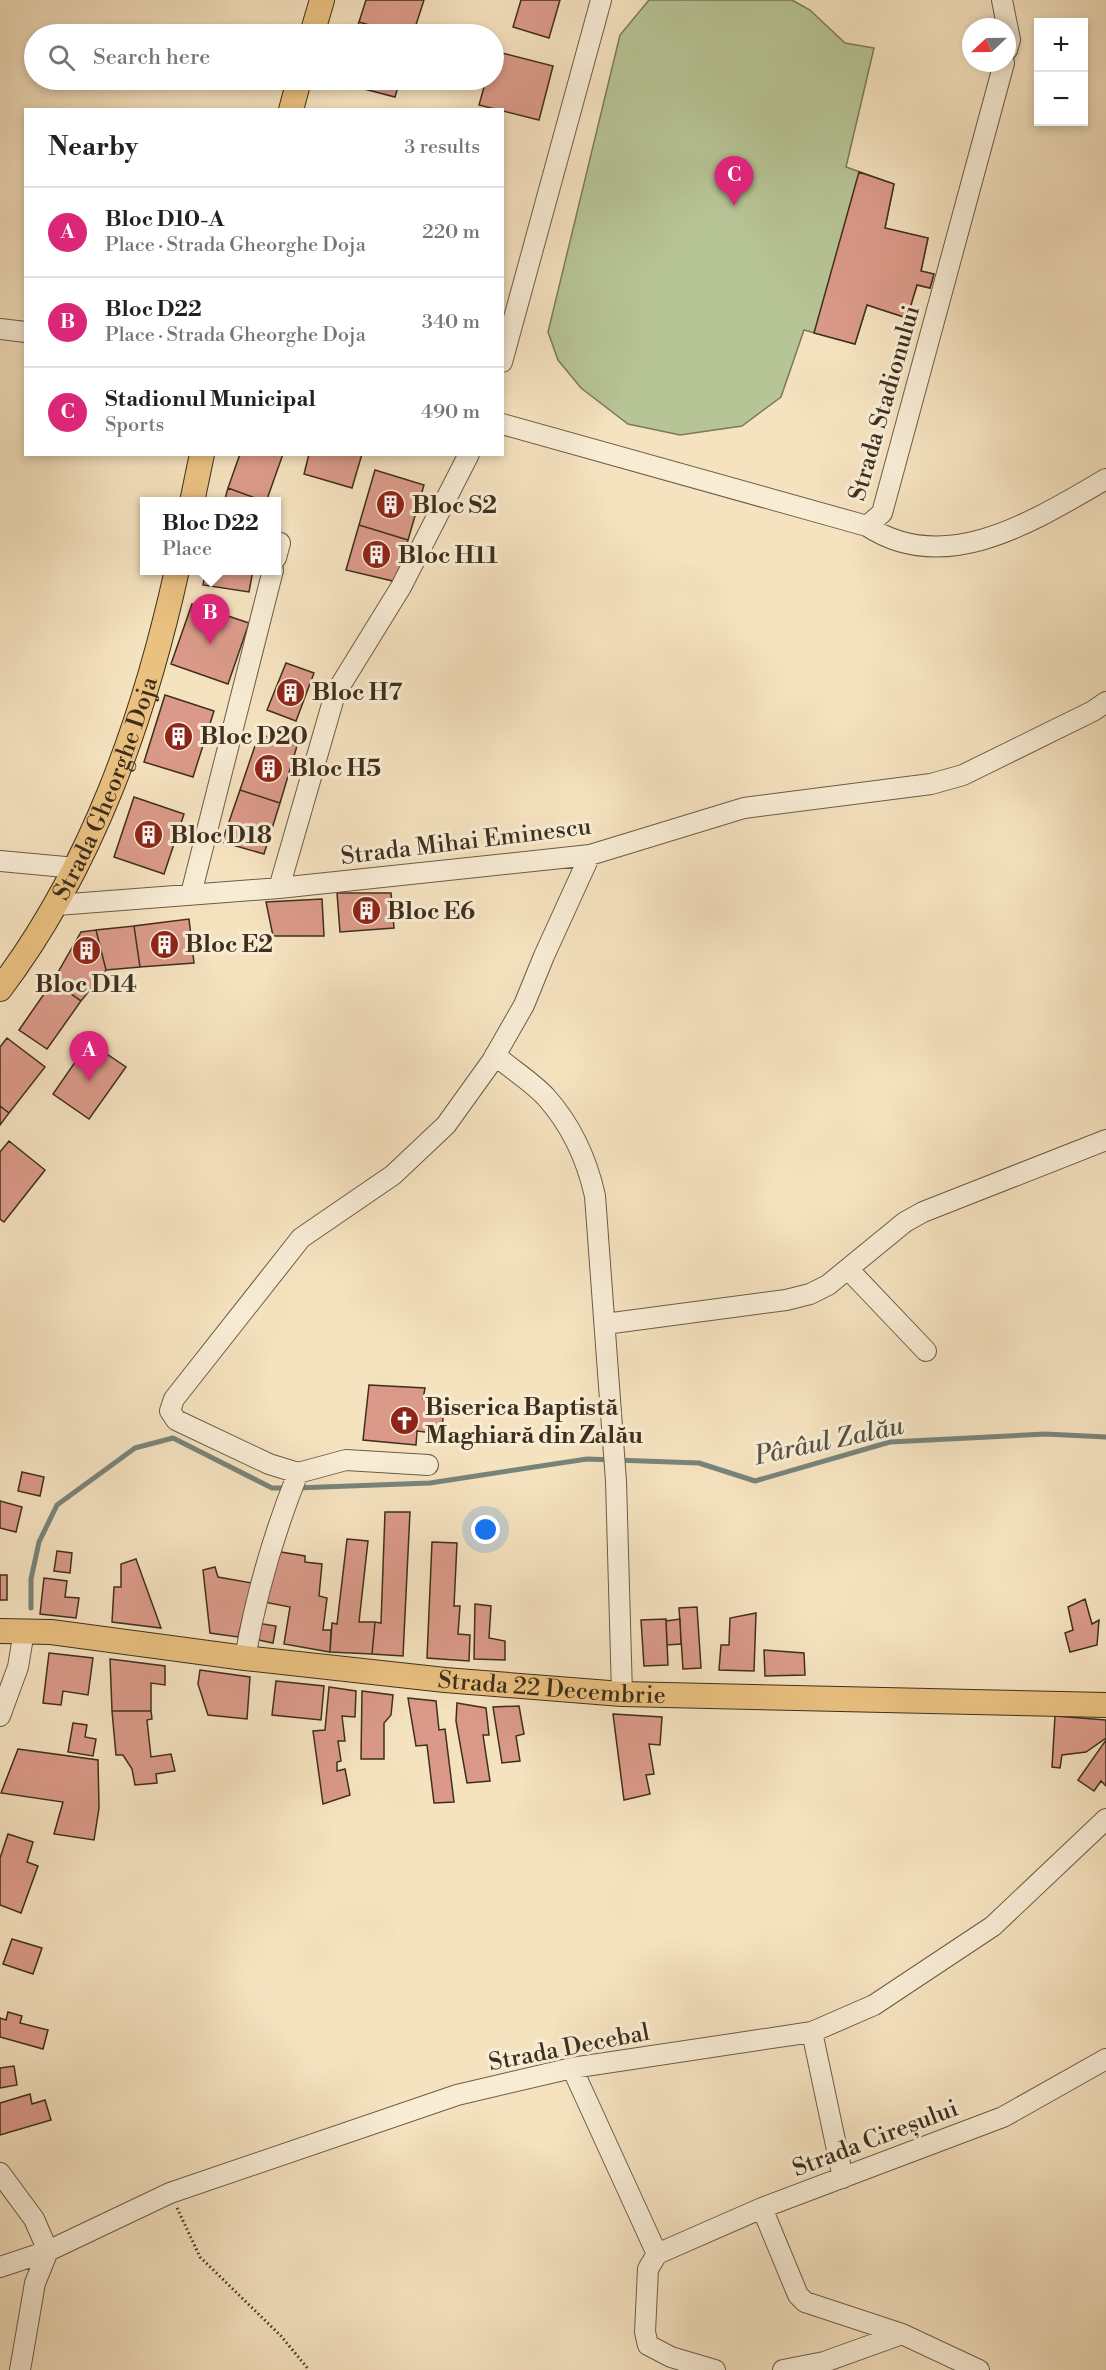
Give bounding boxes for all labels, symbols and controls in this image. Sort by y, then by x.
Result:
north arrow [962,18,1016,72]
map controls [1034,18,1088,126]
button: + [1034,18,1088,72]
search box [24,24,504,90]
icon: search [45,41,78,74]
text: Search here [93,44,210,71]
button: − [1034,72,1088,126]
text: Nearby [48,131,138,163]
text: 3 results [404,135,480,160]
pin: C [714,156,754,206]
text: Bloc D10-A [105,206,224,233]
text: A [60,220,75,245]
text: 220 m [422,220,480,245]
text: Place · Strada Gheorghe Doja [105,233,366,258]
text: Bloc D22 [105,296,202,323]
street label: Strada Stadionului [843,302,927,504]
text: B [60,310,75,335]
text: 340 m [422,310,480,335]
text: Place · Strada Gheorghe Doja [105,323,366,348]
text: Stadionul Municipal [105,386,316,413]
text: C [60,400,75,425]
text: 490 m [421,400,480,425]
text: Sports [105,413,164,438]
building icon: Bloc S2 [375,489,407,521]
place label: Bloc S2 [412,491,497,521]
popup [140,497,281,575]
text: Bloc D22 [162,510,259,537]
text: Place [162,537,212,562]
building icon: Bloc H11 [361,539,393,571]
place label: Bloc H11 [398,541,498,571]
pin: B [190,594,230,644]
street label: Strada Gheorghe Doja [47,672,165,906]
building icon: Bloc H7 [275,676,307,708]
place label: Bloc H7 [312,678,402,708]
building icon: Bloc D20 [163,720,195,752]
place label: Bloc D20 [200,722,308,752]
building icon: Bloc H5 [253,752,285,784]
place label: Bloc H5 [290,754,381,784]
street label: Strada Mihai Eminescu [339,812,593,872]
building icon: Bloc D18 [133,819,165,851]
place label: Bloc D18 [170,821,272,851]
building icon: Bloc E6 [350,895,382,927]
place label: Bloc E6 [387,897,475,927]
building icon: Bloc E2 [148,928,180,960]
place label: Bloc E2 [185,930,273,960]
building icon: Bloc D14 [70,935,102,967]
place label: Bloc D14 [35,970,137,1000]
pin: A [70,1032,109,1081]
place label: Biserica Baptistă Maghiară din Zalău [425,1393,643,1451]
church icon: Biserica Baptistă Maghiară din Zalău [388,1405,420,1437]
water label: Pârâul Zalău [751,1410,907,1473]
your location [471,1515,500,1544]
street label: Strada 22 Decembrie [436,1665,666,1711]
street label: Strada Decebal [486,2018,652,2078]
street label: Strada Cireșului [788,2094,962,2184]

